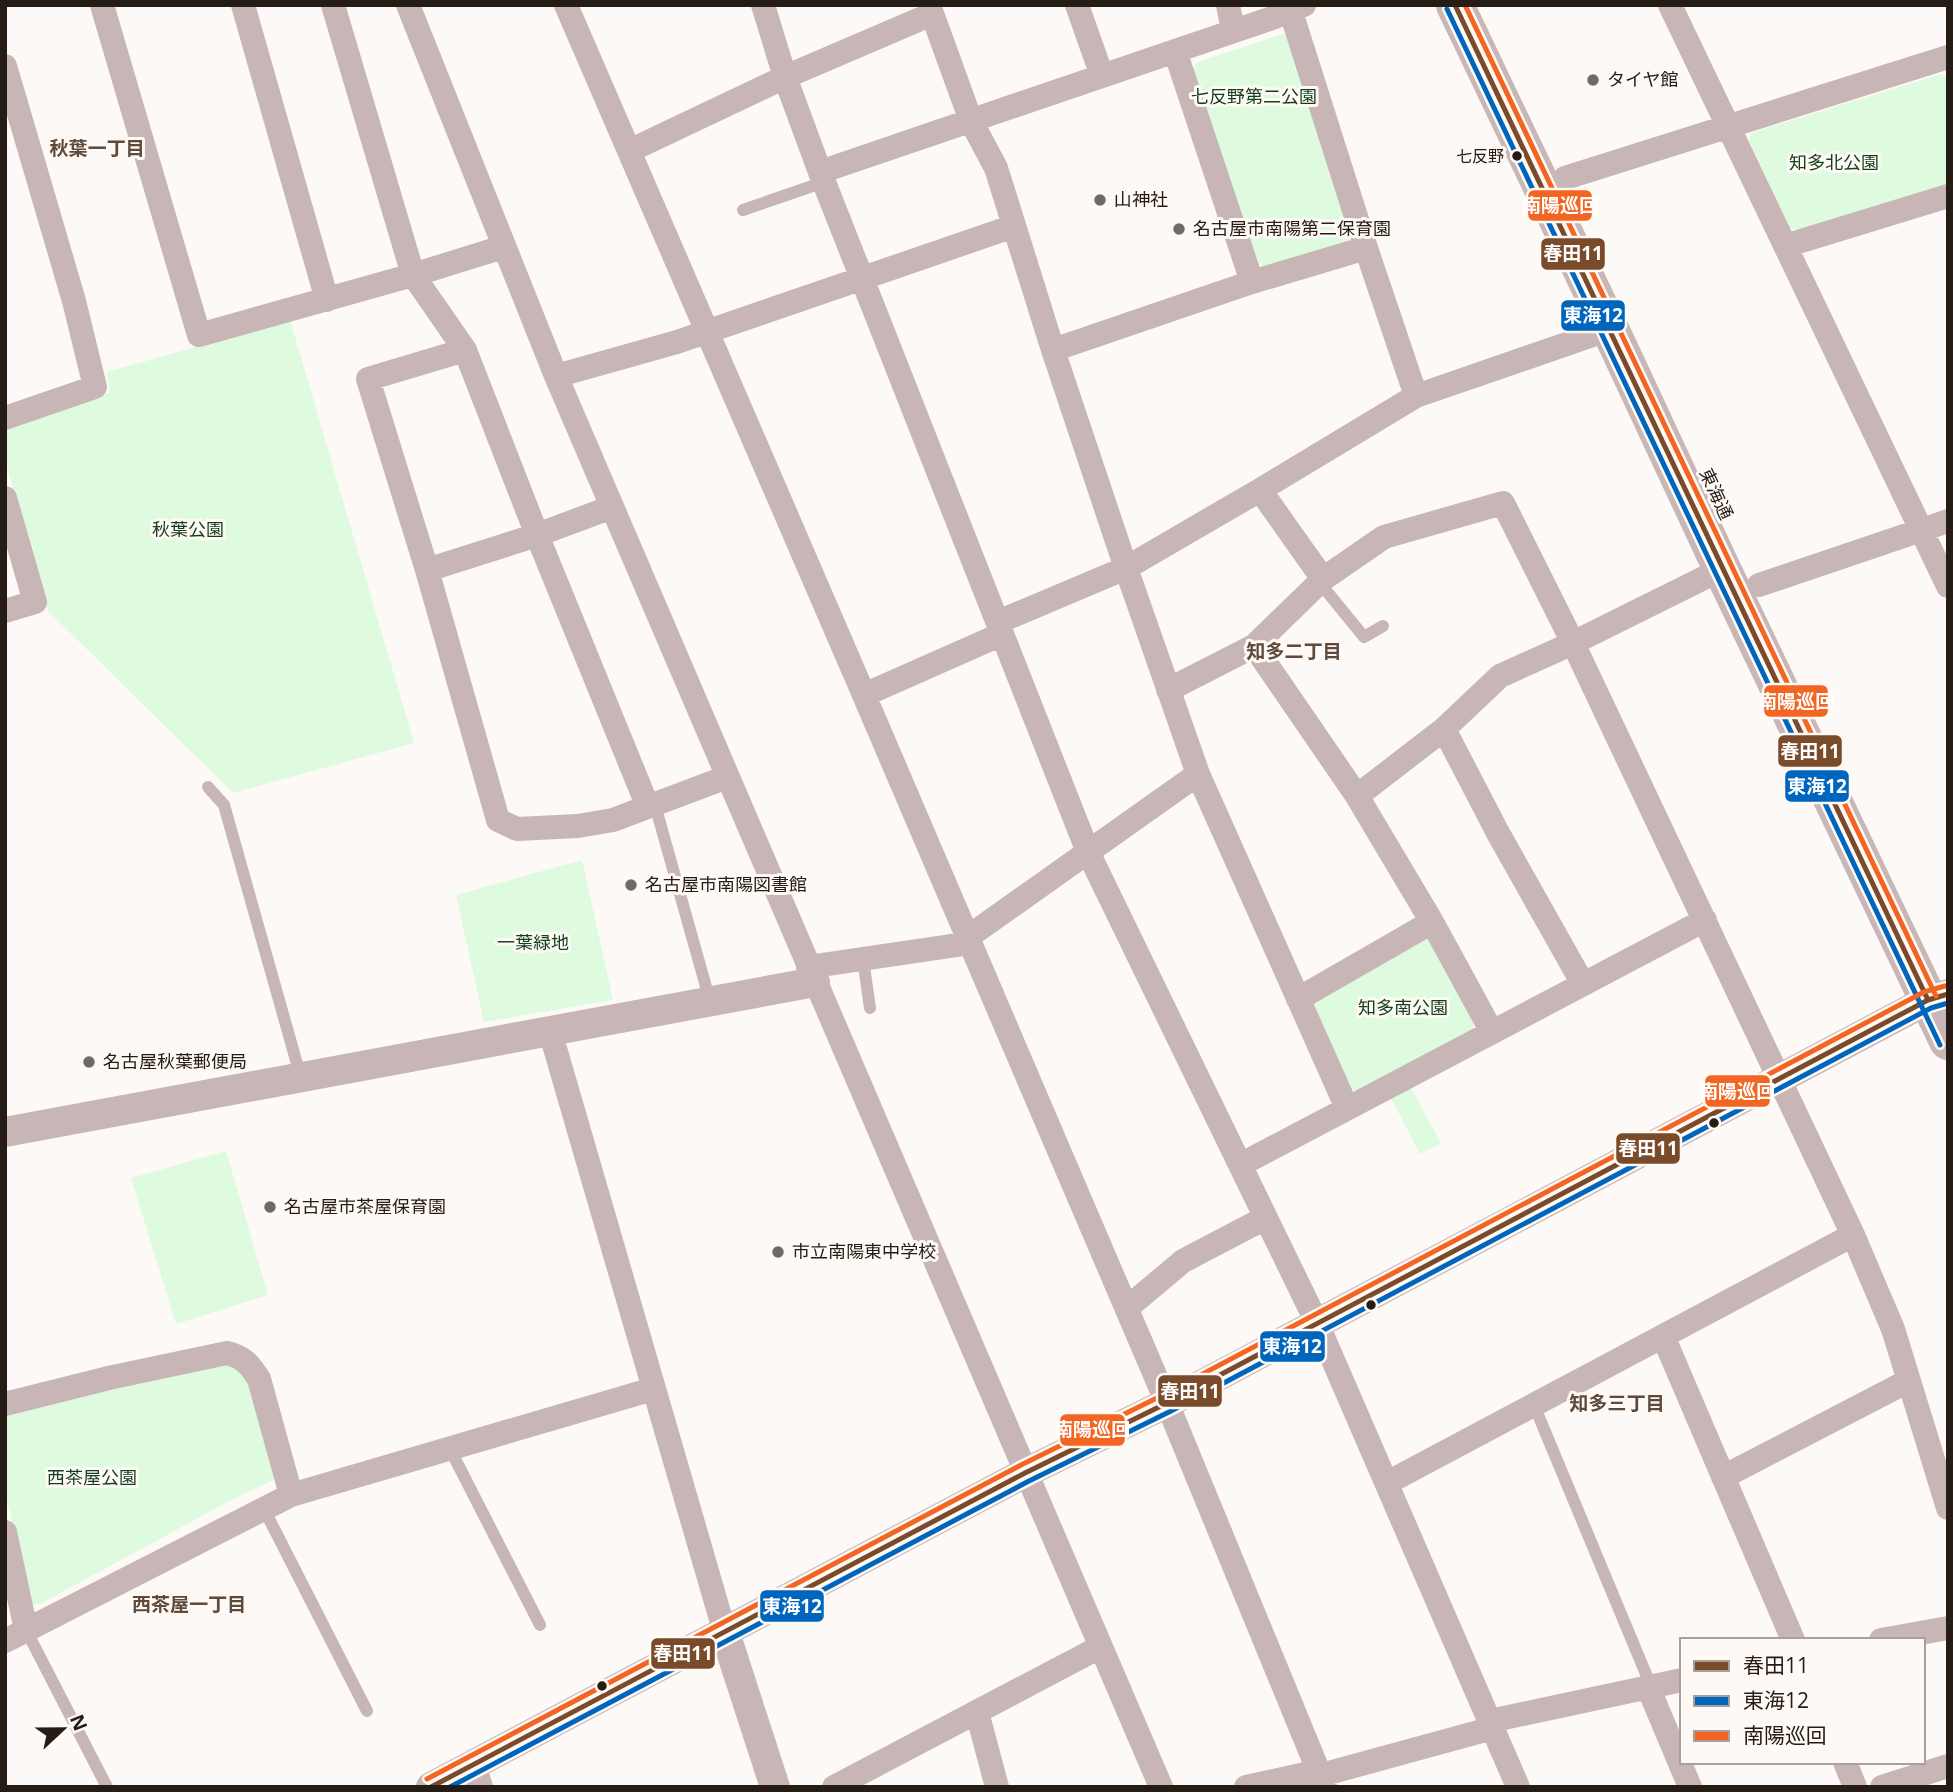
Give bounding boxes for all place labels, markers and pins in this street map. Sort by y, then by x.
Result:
place label: タイヤ館 [1607,67,1678,91]
marker: タイヤ館 [1585,72,1601,88]
place label: 七反野 [1456,145,1504,167]
marker: 七反野 [1510,149,1524,163]
place label: 山神社 [1114,187,1168,211]
marker: 山神社 [1092,192,1108,208]
place label: 名古屋市南陽第二保育園 [1193,216,1391,240]
marker: 名古屋市南陽第二保育園 [1171,221,1187,237]
place label: 名古屋市南陽図書館 [645,872,807,896]
marker: 名古屋市南陽図書館 [623,877,639,893]
place label: 名古屋秋葉郵便局 [103,1049,247,1073]
marker: 名古屋秋葉郵便局 [81,1054,97,1070]
unlabelled marker [1707,1116,1721,1130]
place label: 名古屋市茶屋保育園 [284,1194,446,1218]
marker: 名古屋市茶屋保育園 [262,1199,278,1215]
place label: 市立南陽東中学校 [792,1239,936,1263]
marker: 市立南陽東中学校 [770,1244,786,1260]
unlabelled marker [1364,1298,1378,1312]
unlabelled marker [595,1679,609,1693]

